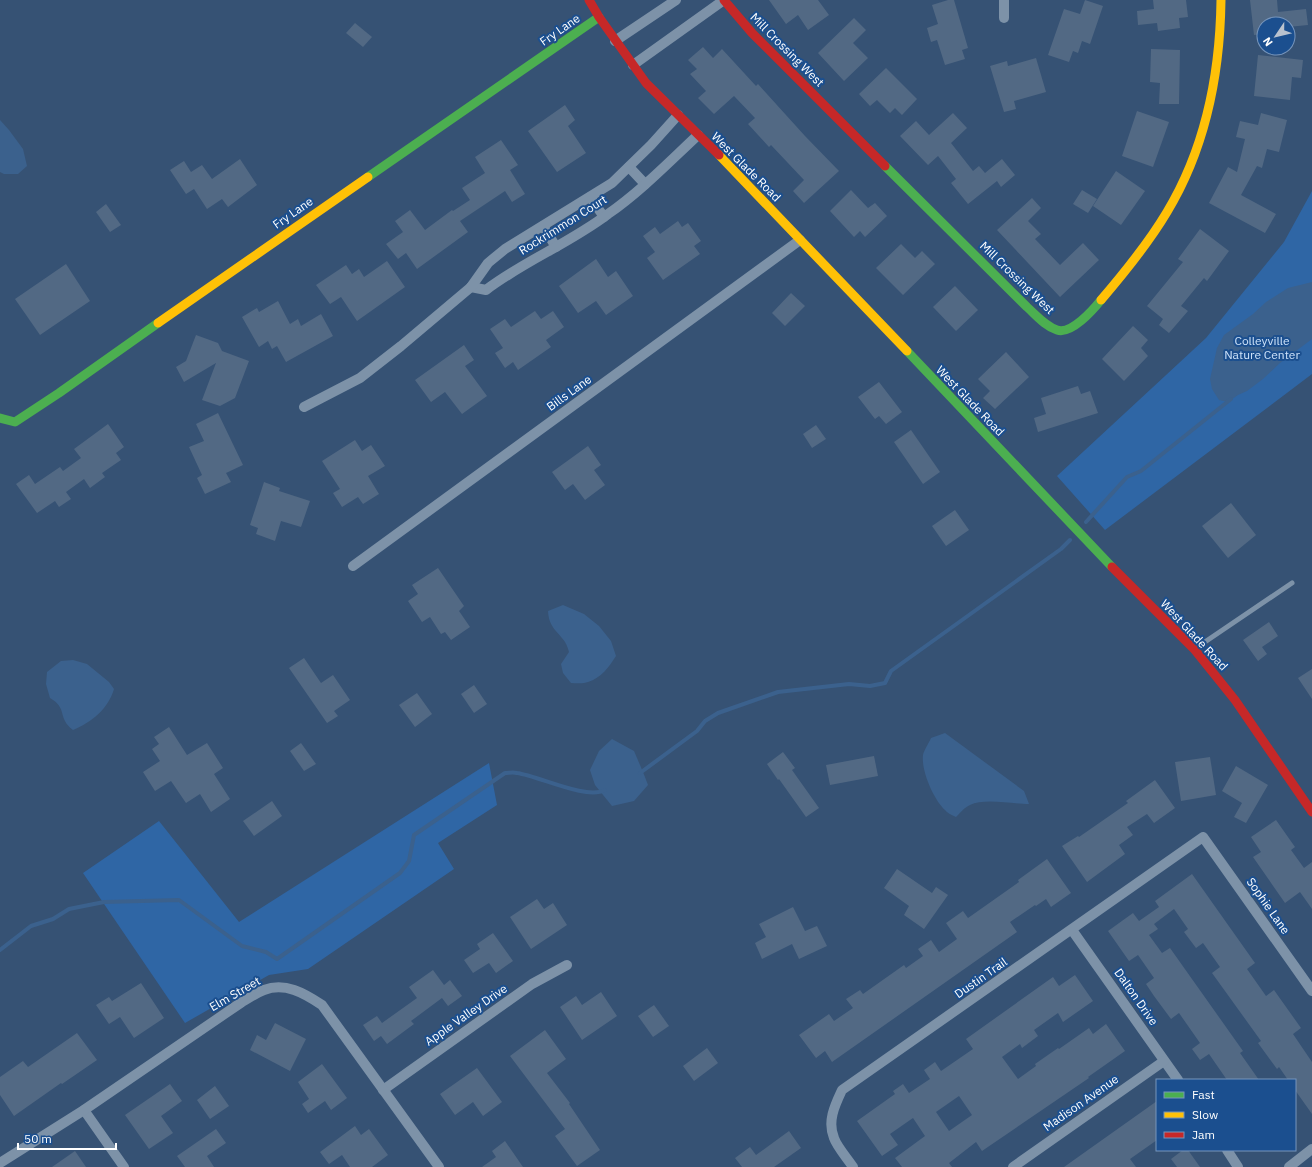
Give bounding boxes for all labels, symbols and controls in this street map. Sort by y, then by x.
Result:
street label: Fry Lane [537,10,583,49]
street label: Mill Crossing West [747,10,827,90]
north arrow [1256,16,1296,56]
text: N [1260,34,1276,49]
street label: West Glade Road [709,129,784,204]
street label: Rockrimmon Court [516,191,610,258]
street label: Fry Lane [270,193,316,232]
street label: Mill Crossing West [977,238,1058,317]
park label: Colleyville Nature Center [1224,333,1300,362]
street label: West Glade Road [933,362,1008,439]
street label: Bills Lane [543,371,594,414]
street label: West Glade Road [1158,596,1231,673]
street label: Sophie Lane [1243,875,1294,937]
street label: Dustin Trail [951,954,1010,1001]
street label: Dalton Drive [1111,965,1162,1028]
street label: Elm Street [207,973,263,1014]
street label: Apple Valley Drive [422,980,510,1049]
street label: Madison Avenue [1040,1071,1122,1134]
legend [1156,1079,1296,1151]
text: Fast [1192,1087,1215,1102]
text: Slow [1192,1107,1218,1122]
scale bar [18,1125,116,1151]
text: Jam [1192,1127,1215,1142]
text: 50 m [24,1131,52,1146]

